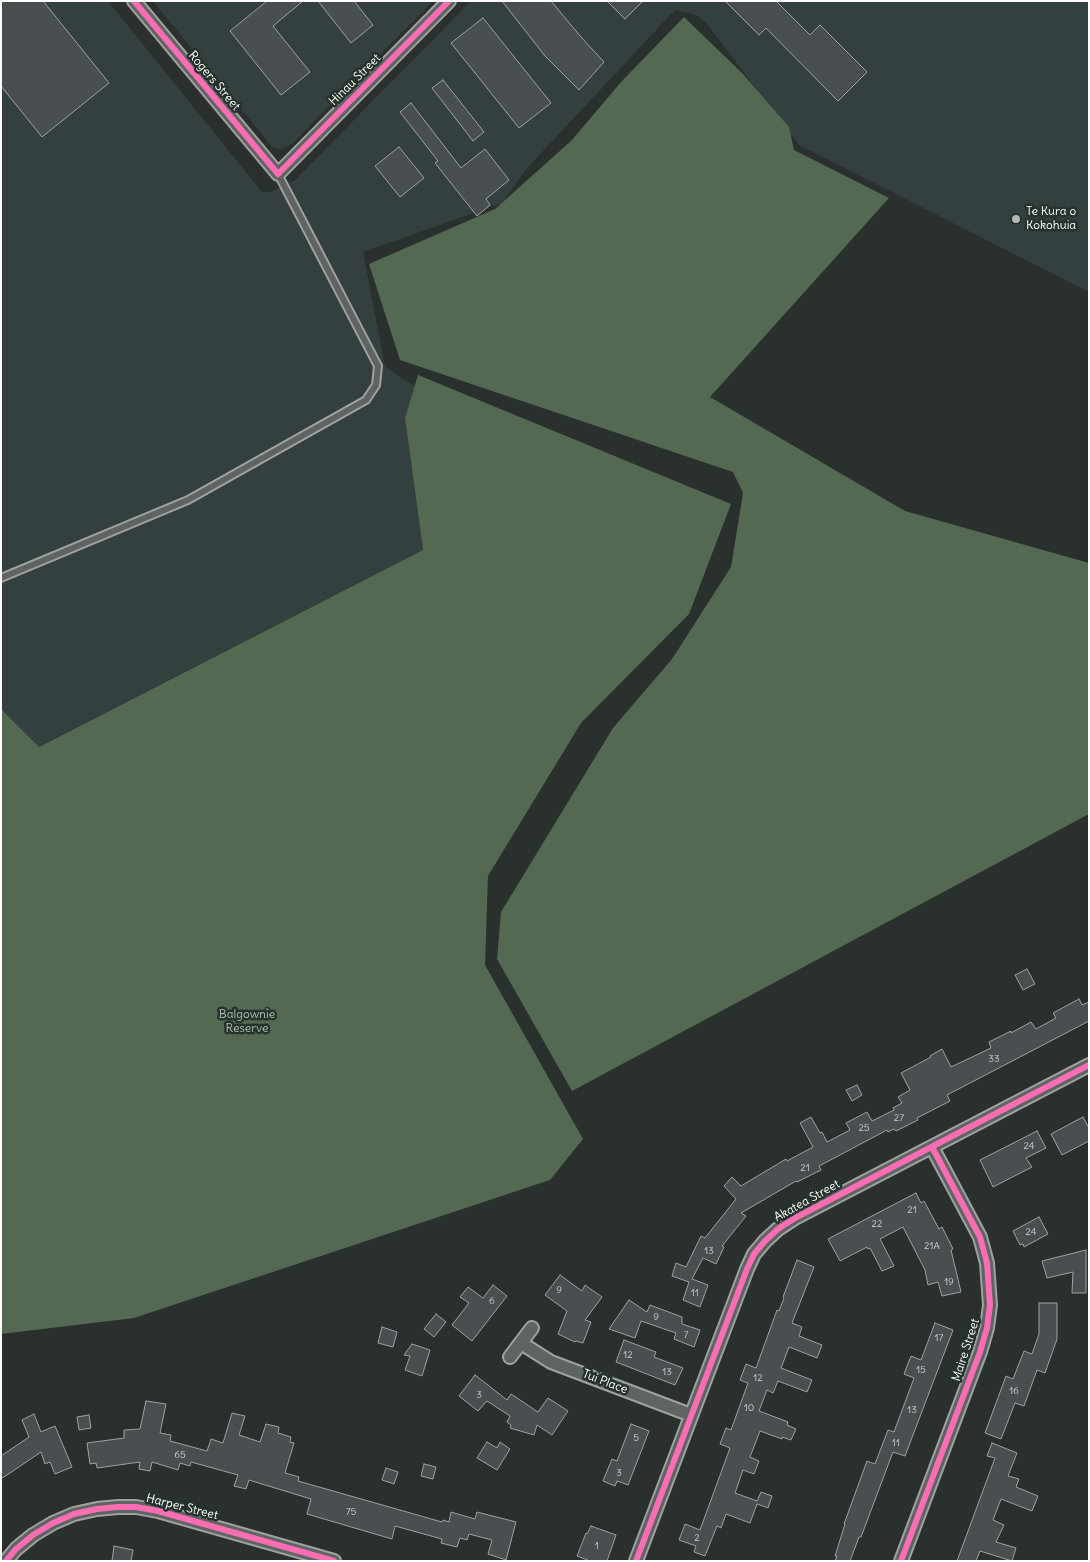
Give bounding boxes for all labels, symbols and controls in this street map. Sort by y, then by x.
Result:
street label: Rogers Street [185,49,243,113]
street label: Hinau Street [326,51,384,109]
place label: Te Kura o Kokohuia [1026,205,1076,233]
marker: Te Kura o Kokohuia [1010,213,1022,225]
park label: Balgownie Reserve [219,1008,275,1036]
house number: 33 [988,1053,1000,1065]
house number: 27 [894,1112,904,1124]
house number: 25 [858,1122,870,1134]
house number: 24 [1023,1140,1035,1152]
house number: 21 [800,1162,810,1174]
street label: Akatea Street [772,1177,842,1225]
house number: 21 [907,1204,917,1216]
house number: 22 [872,1218,882,1230]
house number: 24 [1025,1226,1037,1238]
house number: 21A [924,1240,940,1252]
house number: 13 [704,1245,714,1257]
house number: 19 [944,1276,954,1288]
house number: 9 [556,1284,562,1296]
house number: 11 [691,1287,699,1299]
house number: 6 [489,1295,495,1307]
house number: 9 [653,1311,659,1323]
street label: Maire Street [949,1317,983,1383]
house number: 7 [684,1329,688,1341]
house number: 17 [935,1332,943,1344]
house number: 12 [623,1349,633,1361]
house number: 15 [916,1364,926,1376]
house number: 13 [662,1366,672,1378]
street label: Tui Place [580,1367,630,1397]
house number: 12 [753,1372,763,1384]
house number: 16 [1009,1385,1019,1397]
house number: 3 [476,1389,482,1401]
house number: 10 [744,1402,754,1414]
house number: 13 [907,1404,917,1416]
house number: 5 [633,1432,639,1444]
house number: 11 [892,1437,900,1449]
house number: 65 [174,1449,186,1461]
house number: 3 [616,1467,622,1479]
street label: Harper Street [145,1491,219,1523]
house number: 75 [346,1506,356,1518]
house number: 2 [694,1532,700,1544]
house number: 1 [595,1540,599,1552]

